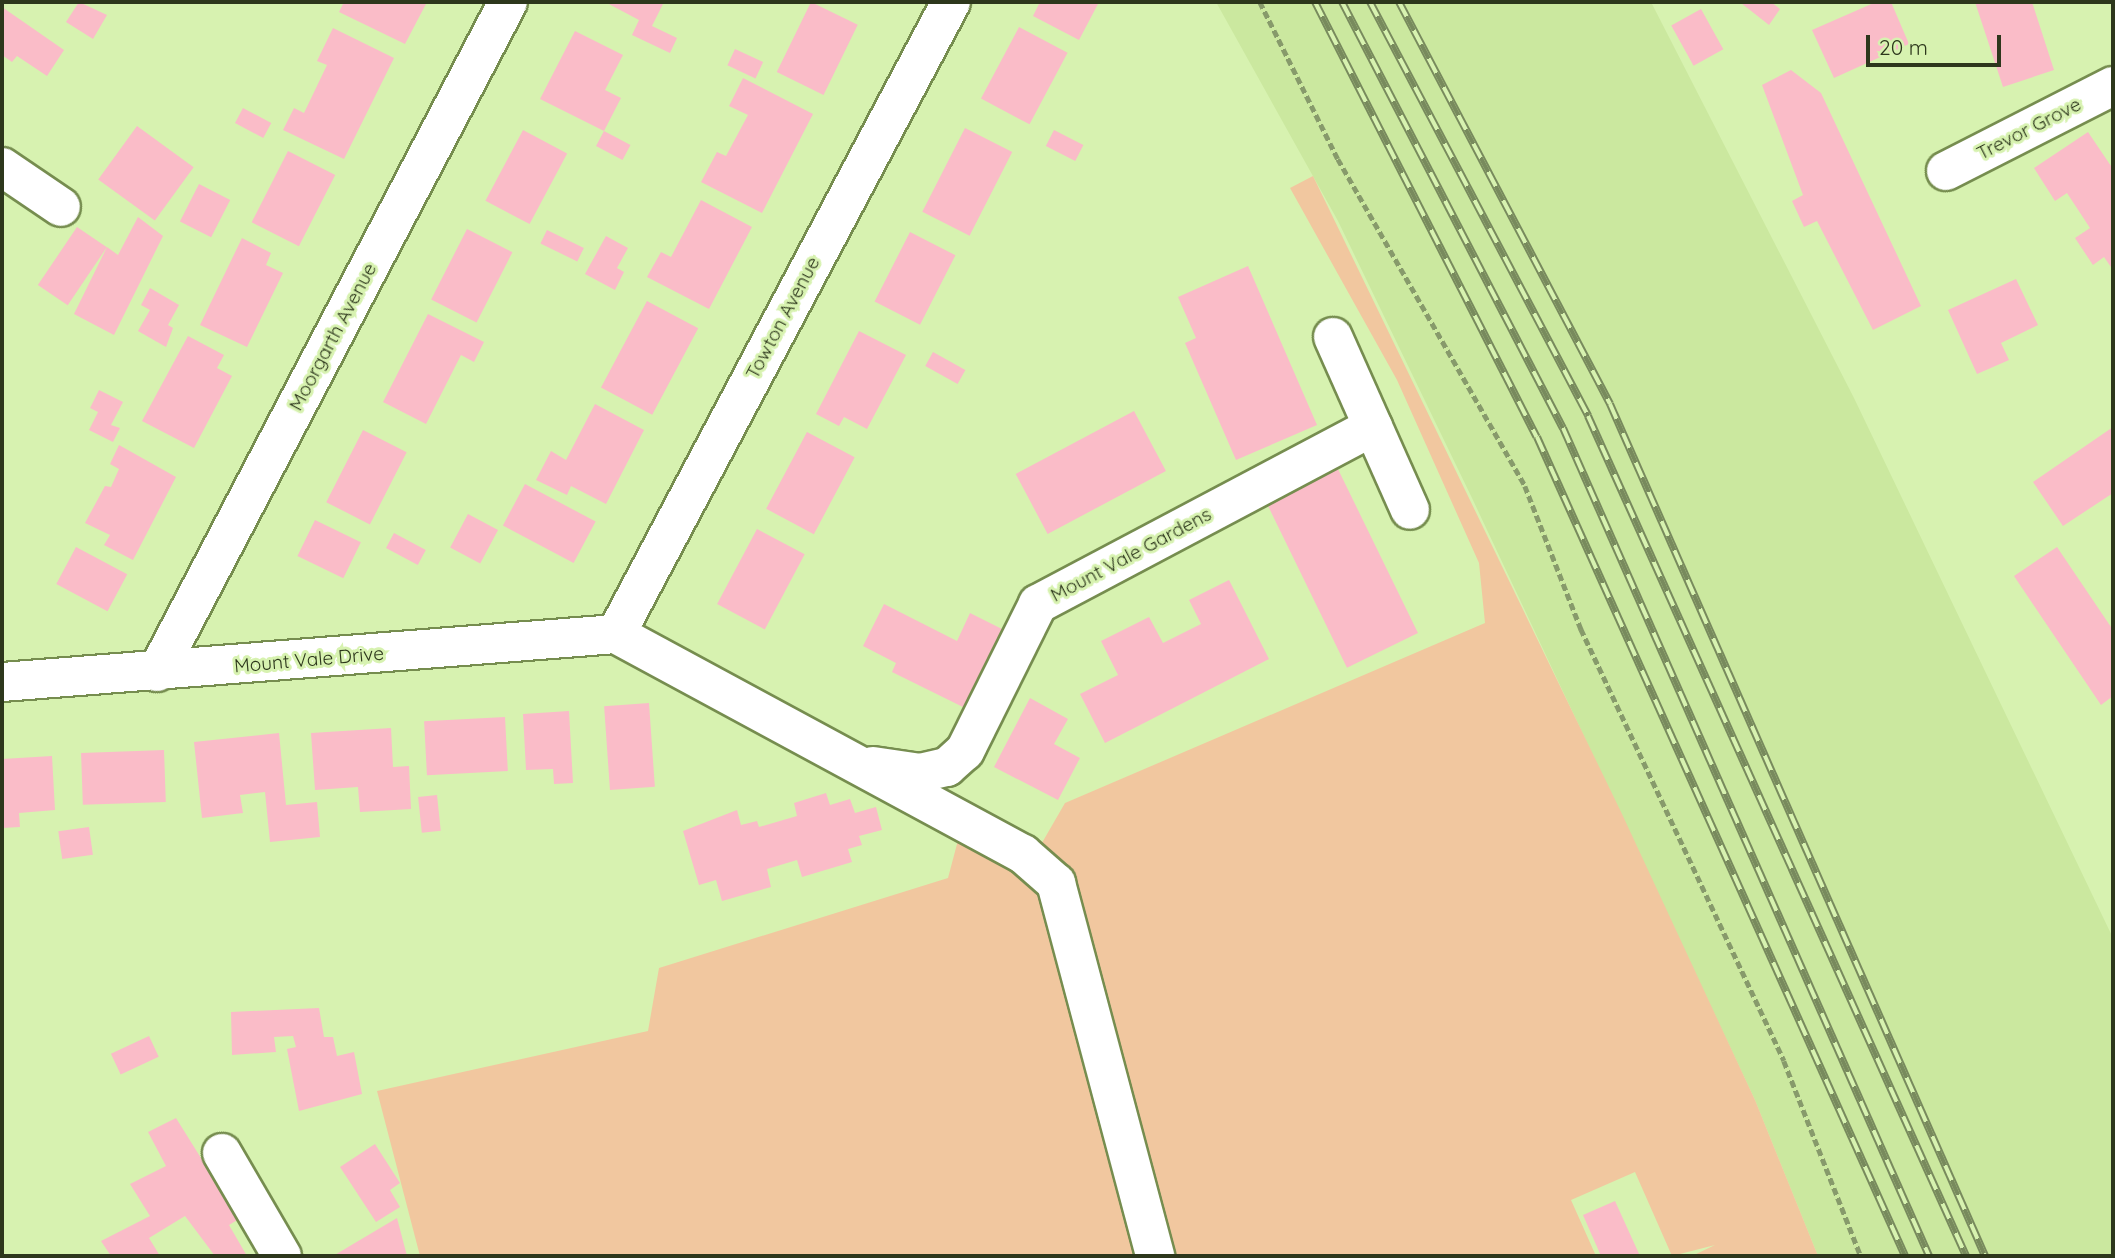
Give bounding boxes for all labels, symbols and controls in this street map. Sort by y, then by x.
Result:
scale bar [1870,21,2005,65]
text: 20 m [1879,34,1928,60]
street label: Trevor Grove [1973,93,2085,165]
street label: Towton Avenue [741,253,825,383]
street label: Moorgarth Avenue [285,259,381,415]
street label: Mount Vale Gardens [1047,503,1215,607]
street label: Mount Vale Drive [233,642,385,678]

